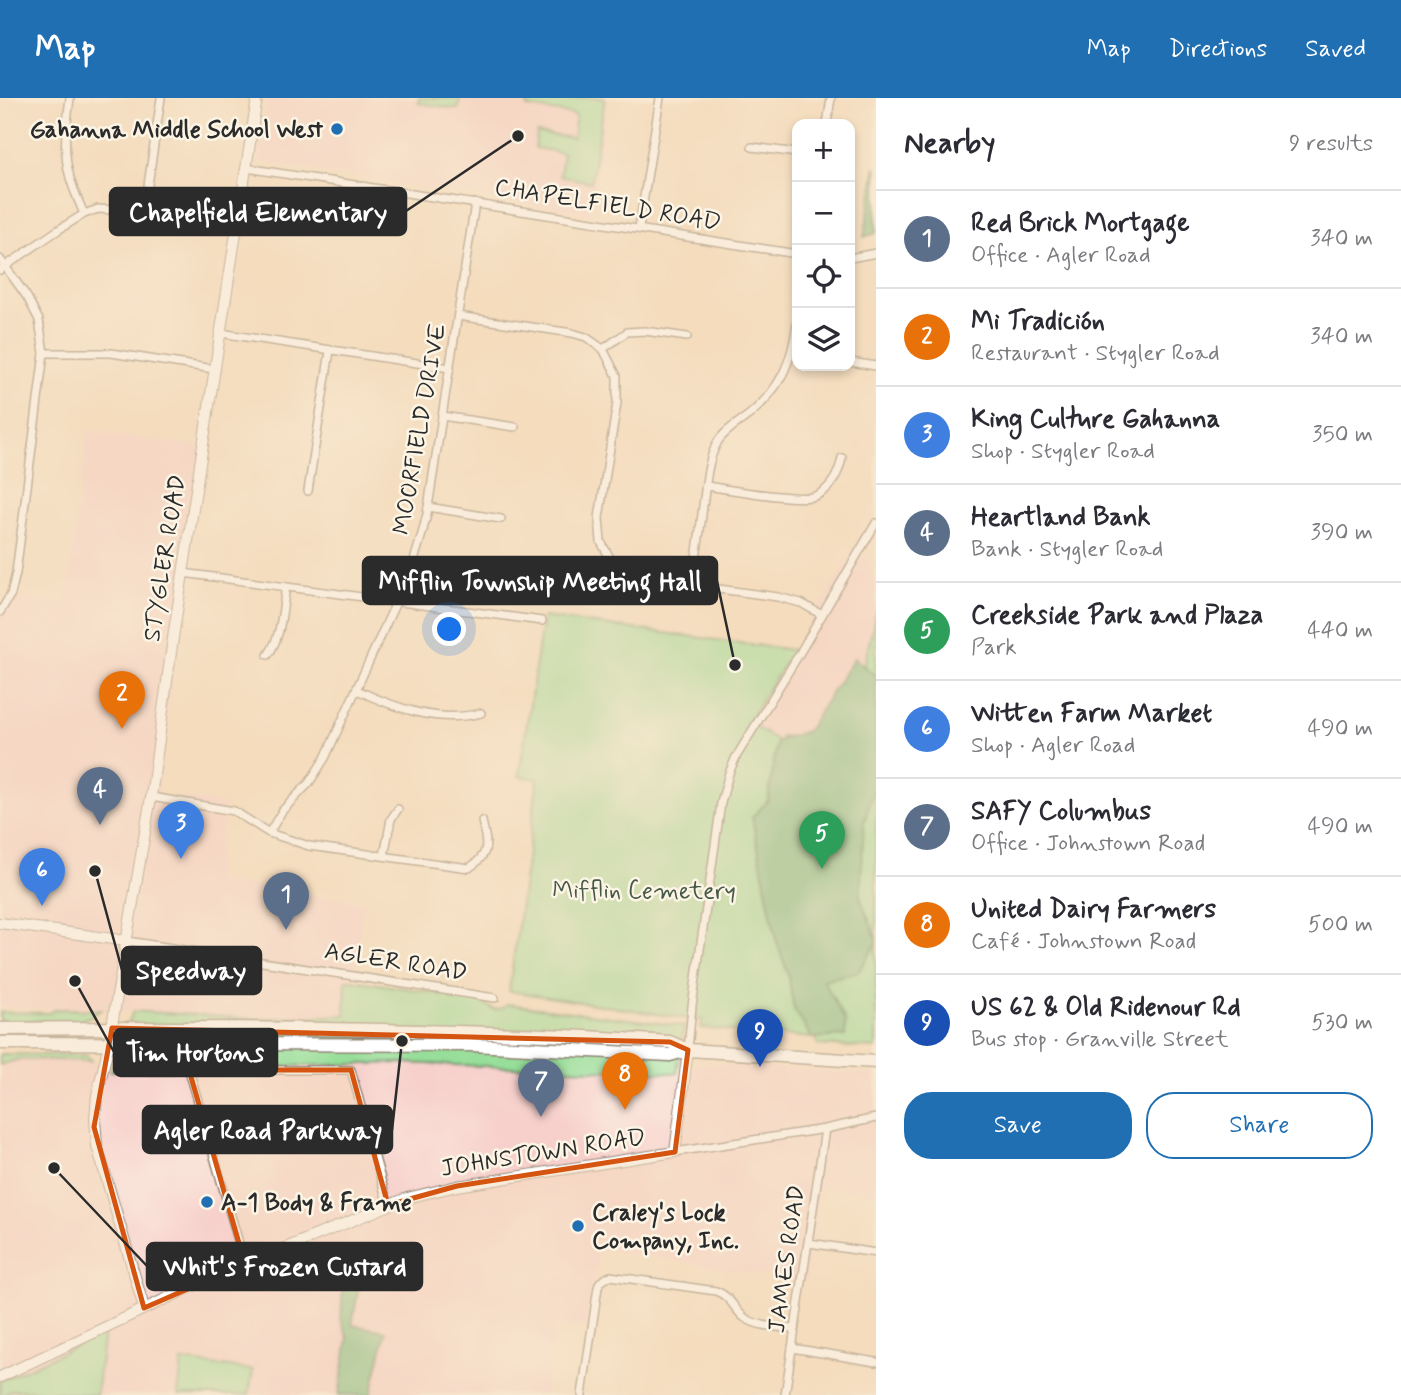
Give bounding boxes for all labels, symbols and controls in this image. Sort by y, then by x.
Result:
text: Map [35,27,95,71]
text: Map [1087,34,1131,65]
text: Directions [1169,34,1267,65]
text: Saved [1305,34,1366,65]
place label: Gahanna Middle School West [30,115,323,146]
map controls [792,119,855,371]
button: + [792,119,855,182]
marker: Gahanna Middle School West [329,121,345,137]
text: Nearby [904,124,995,163]
text: 9 results [1289,129,1373,159]
street label: CHAPELFIELD ROAD [492,172,723,239]
button: − [792,182,855,245]
callout: Chapelfield Elementary [110,188,406,235]
text: Chapelfield Elementary [129,197,387,231]
text: Red Brick Mortgage [971,207,1190,241]
text: 1 [922,224,932,254]
text: 340 m [1310,224,1373,254]
text: Office · Agler Road [971,241,1150,271]
button: locate [792,245,855,308]
text: Mi Tradición [971,305,1105,339]
button: layers [792,308,855,371]
street label: MOORFIELD DRIVE [387,321,454,537]
text: 2 [921,322,933,352]
text: 340 m [1310,322,1373,352]
text: Restaurant · Stygler Road [971,339,1220,369]
text: King Culture Gahanna [971,403,1220,437]
text: 3 [922,420,932,450]
text: 350 m [1312,420,1373,450]
text: Shop · Stygler Road [971,437,1155,467]
street label: STYGLER ROAD [137,473,194,644]
text: Heartland Bank [971,501,1150,535]
text: 4 [920,518,934,548]
text: 390 m [1311,518,1373,548]
text: Bank · Stygler Road [971,535,1163,565]
callout: Mifflin Township Meeting Hall [363,557,717,604]
text: Mifflin Township Meeting Hall [378,566,702,603]
text: Creekside Park and Plaza [971,599,1263,633]
your location [432,612,466,646]
text: 5 [920,616,934,646]
text: 440 m [1307,616,1373,646]
text: Park [971,633,1017,663]
pin: 2 [99,671,145,729]
text: Witten Farm Market [971,697,1212,731]
text: 6 [921,714,933,744]
text: 490 m [1308,714,1373,744]
text: Shop · Agler Road [971,731,1135,761]
pin: 4 [77,767,123,825]
text: SAFY Columbus [971,795,1151,829]
pin: 3 [158,801,204,859]
pin: 5 [799,811,845,869]
text: 7 [920,812,934,842]
text: 490 m [1308,812,1373,842]
text: Office · Johnstown Road [971,829,1205,859]
pin: 6 [19,848,65,906]
pin: 1 [263,872,309,930]
park label: Mifflin Cemetery [552,876,736,907]
text: United Dairy Farmers [971,893,1216,927]
text: 8 [921,910,933,940]
text: 500 m [1308,910,1373,940]
text: Café · Johnstown Road [971,927,1196,957]
street label: AGLER ROAD [322,936,469,989]
callout: Speedway [122,947,261,994]
text: Speedway [136,955,246,989]
text: US 62 & Old Ridenour Rd [971,991,1241,1025]
text: 9 [921,1008,933,1038]
text: 530 m [1311,1008,1373,1038]
pin: 9 [737,1009,783,1067]
text: Bus stop · Granville Street [971,1025,1229,1055]
callout: Tim Hortons [114,1029,277,1076]
text: Tim Hortons [126,1037,265,1071]
pin: 8 [602,1052,648,1110]
pin: 7 [518,1059,564,1117]
button: Save [904,1092,1132,1159]
button: Share [1146,1092,1373,1159]
callout: Agler Road Parkway [143,1106,392,1153]
text: Agler Road Parkway [154,1115,382,1150]
street label: JOHNSTOWN ROAD [439,1122,648,1185]
street label: JAMES ROAD [762,1183,813,1335]
place label: A-1 Body & Frame [221,1188,412,1219]
marker: A-1 Body & Frame [199,1194,215,1210]
place label: Craley's Lock Company, Inc. [592,1198,739,1257]
marker: Craley's Lock Company, Inc. [570,1218,586,1234]
callout: Whit's Frozen Custard [147,1243,422,1290]
text: Whit's Frozen Custard [162,1251,407,1285]

